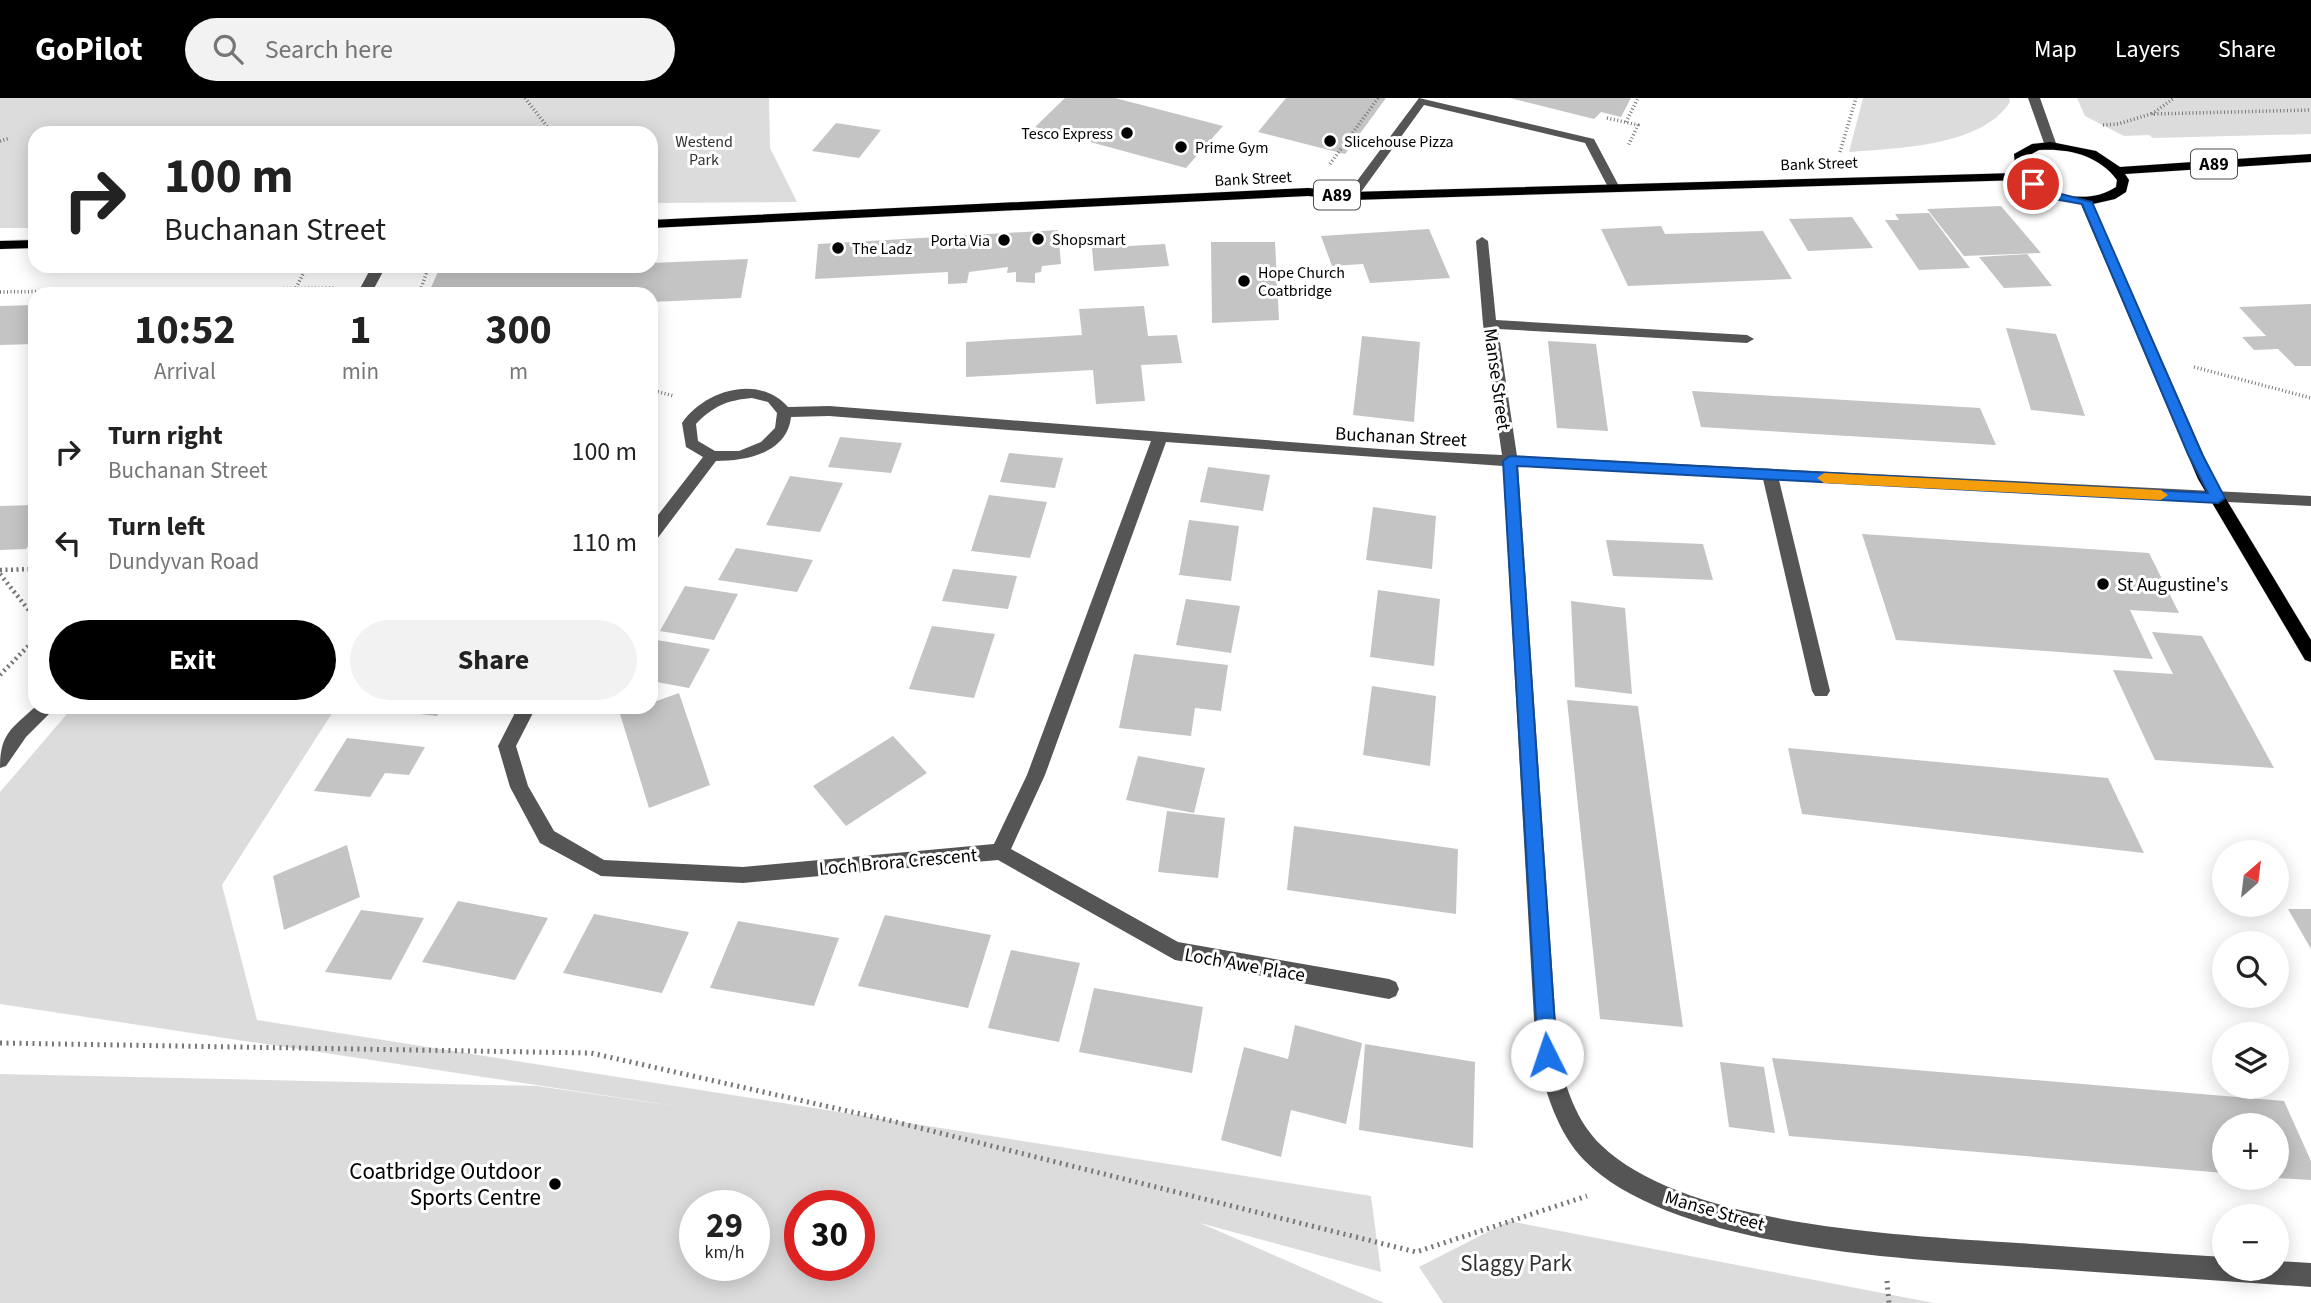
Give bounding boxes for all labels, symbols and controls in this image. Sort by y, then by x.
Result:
search box [185,18,675,81]
text: GoPilot [35,26,143,73]
icon: search [209,30,247,68]
text: Search here [265,31,393,68]
text: Map [2034,32,2077,67]
text: Layers [2115,32,2180,67]
text: Share [2218,32,2276,67]
place label: Tesco Express [1021,123,1113,145]
marker: Tesco Express [1119,125,1135,141]
park label: Westend Park [675,131,733,171]
place label: Slicehouse Pizza [1344,131,1454,153]
marker: Slicehouse Pizza [1322,133,1338,149]
place label: Prime Gym [1195,137,1269,159]
marker: Prime Gym [1173,139,1189,155]
text: 100 m [164,142,293,212]
road number: A89 [2191,150,2237,178]
street label: Bank Street [1780,152,1859,176]
icon: right [49,154,140,245]
pin [2003,154,2063,214]
icon: arrive [2014,165,2052,203]
street label: Bank Street [1214,166,1293,192]
road number: A89 [1314,180,1360,210]
text: Buchanan Street [164,207,386,253]
place label: Shopsmart [1052,229,1126,251]
place label: Porta Via [931,230,990,252]
marker: Shopsmart [1030,231,1046,247]
marker: Porta Via [996,232,1012,248]
place label: The Ladz [852,238,912,260]
marker: The Ladz [830,240,846,256]
place label: Hope Church Coatbridge [1258,262,1345,302]
marker: Hope Church Coatbridge [1236,273,1252,289]
text: 10:52 [134,300,236,360]
text: 1 [349,300,371,360]
text: 300 [485,300,552,360]
street label: Manse Street [1476,327,1517,432]
text: Arrival [154,355,216,388]
text: min [342,355,379,388]
text: m [509,355,528,388]
text: Turn right [108,417,223,454]
street label: Buchanan Street [1334,421,1468,454]
icon: right [49,433,87,471]
text: 100 m [571,433,637,470]
text: Buchanan Street [108,454,268,487]
text: Turn left [108,508,205,545]
icon: left [49,524,87,562]
text: 110 m [571,524,637,561]
text: Dundyvan Road [108,545,259,578]
place label: St Augustine's [2117,572,2228,599]
marker: St Augustine's [2095,576,2111,592]
button: Exit [49,620,336,700]
button: Share [350,620,637,700]
north arrow [2212,840,2289,917]
map controls [2212,840,2289,1281]
street label: Loch Brora Crescent [818,842,979,883]
button: search [2212,931,2289,1008]
street label: Loch Awe Place [1182,942,1307,989]
position arrow [1510,1018,1584,1092]
button: layers [2212,1022,2289,1099]
button: + [2212,1113,2289,1190]
place label: Coatbridge Outdoor Sports Centre [349,1155,542,1214]
marker: Coatbridge Outdoor Sports Centre [547,1176,563,1192]
street label: Manse Street [1662,1184,1768,1239]
speed limit sign: 30 [784,1190,875,1281]
text: 29 [706,1201,743,1251]
button: − [2212,1204,2289,1281]
text: km/h [705,1240,744,1265]
park label: Slaggy Park [1460,1247,1572,1280]

